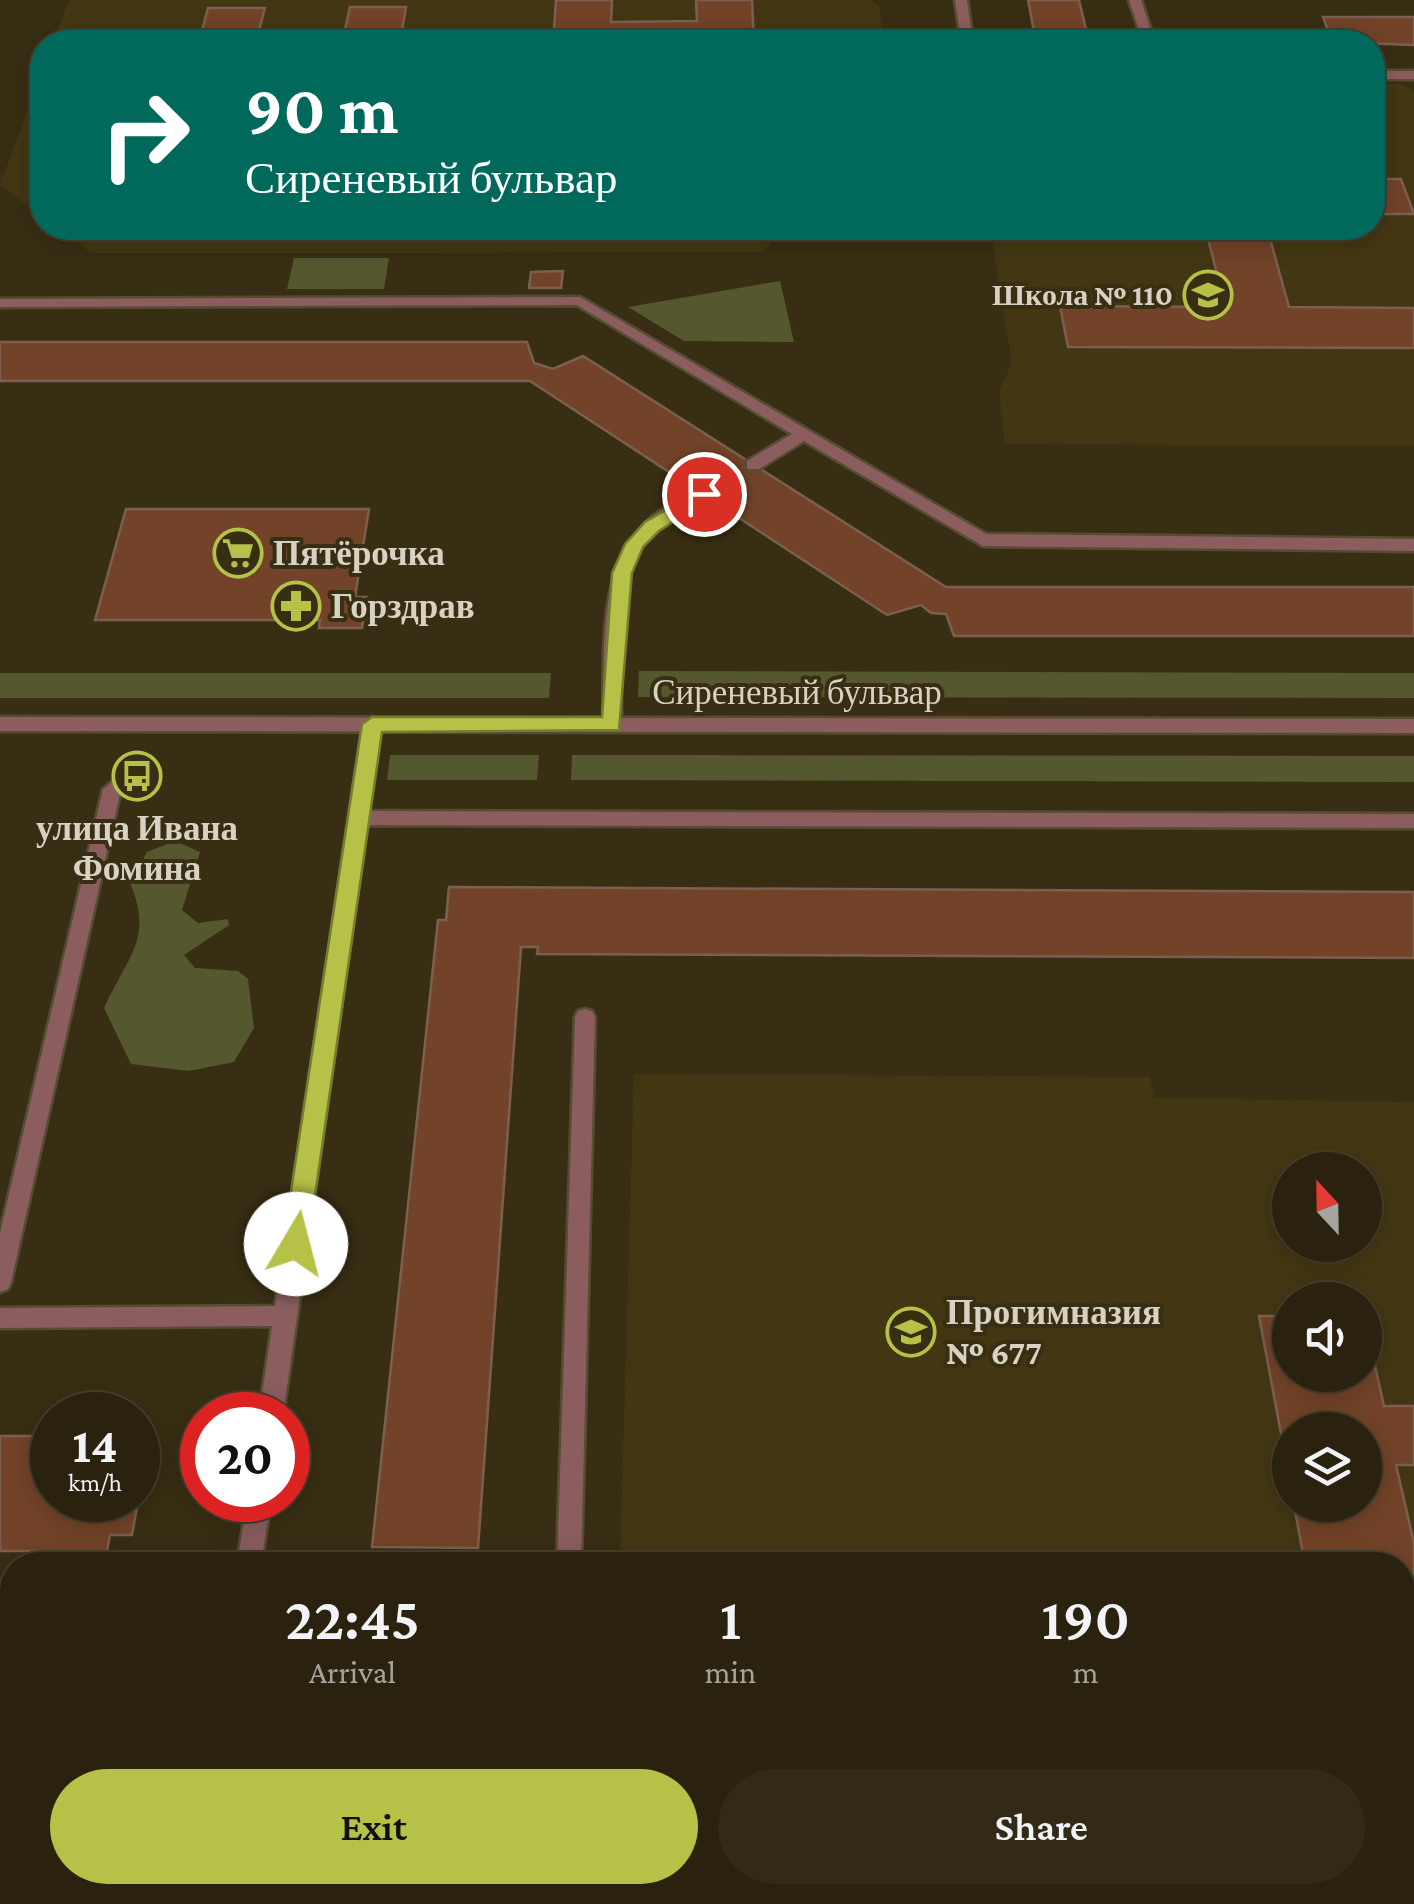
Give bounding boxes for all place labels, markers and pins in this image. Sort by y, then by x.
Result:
school or university icon: Школа № 110 [1182,269,1234,321]
place label: Школа № 110 [992,278,1173,311]
pin [662,452,747,537]
supermarket icon: Пятёрочка [212,527,264,579]
place label: Пятёрочка [273,534,445,573]
pharmacy icon: Горздрав [270,580,322,632]
place label: Горздрав [331,587,475,626]
bus stop icon: улица Ивана Фомина [111,750,163,802]
place label: улица Ивана Фомина [36,809,238,888]
place label: Прогимназия № 677 [946,1293,1161,1372]
school or university icon: Прогимназия № 677 [885,1306,937,1358]

